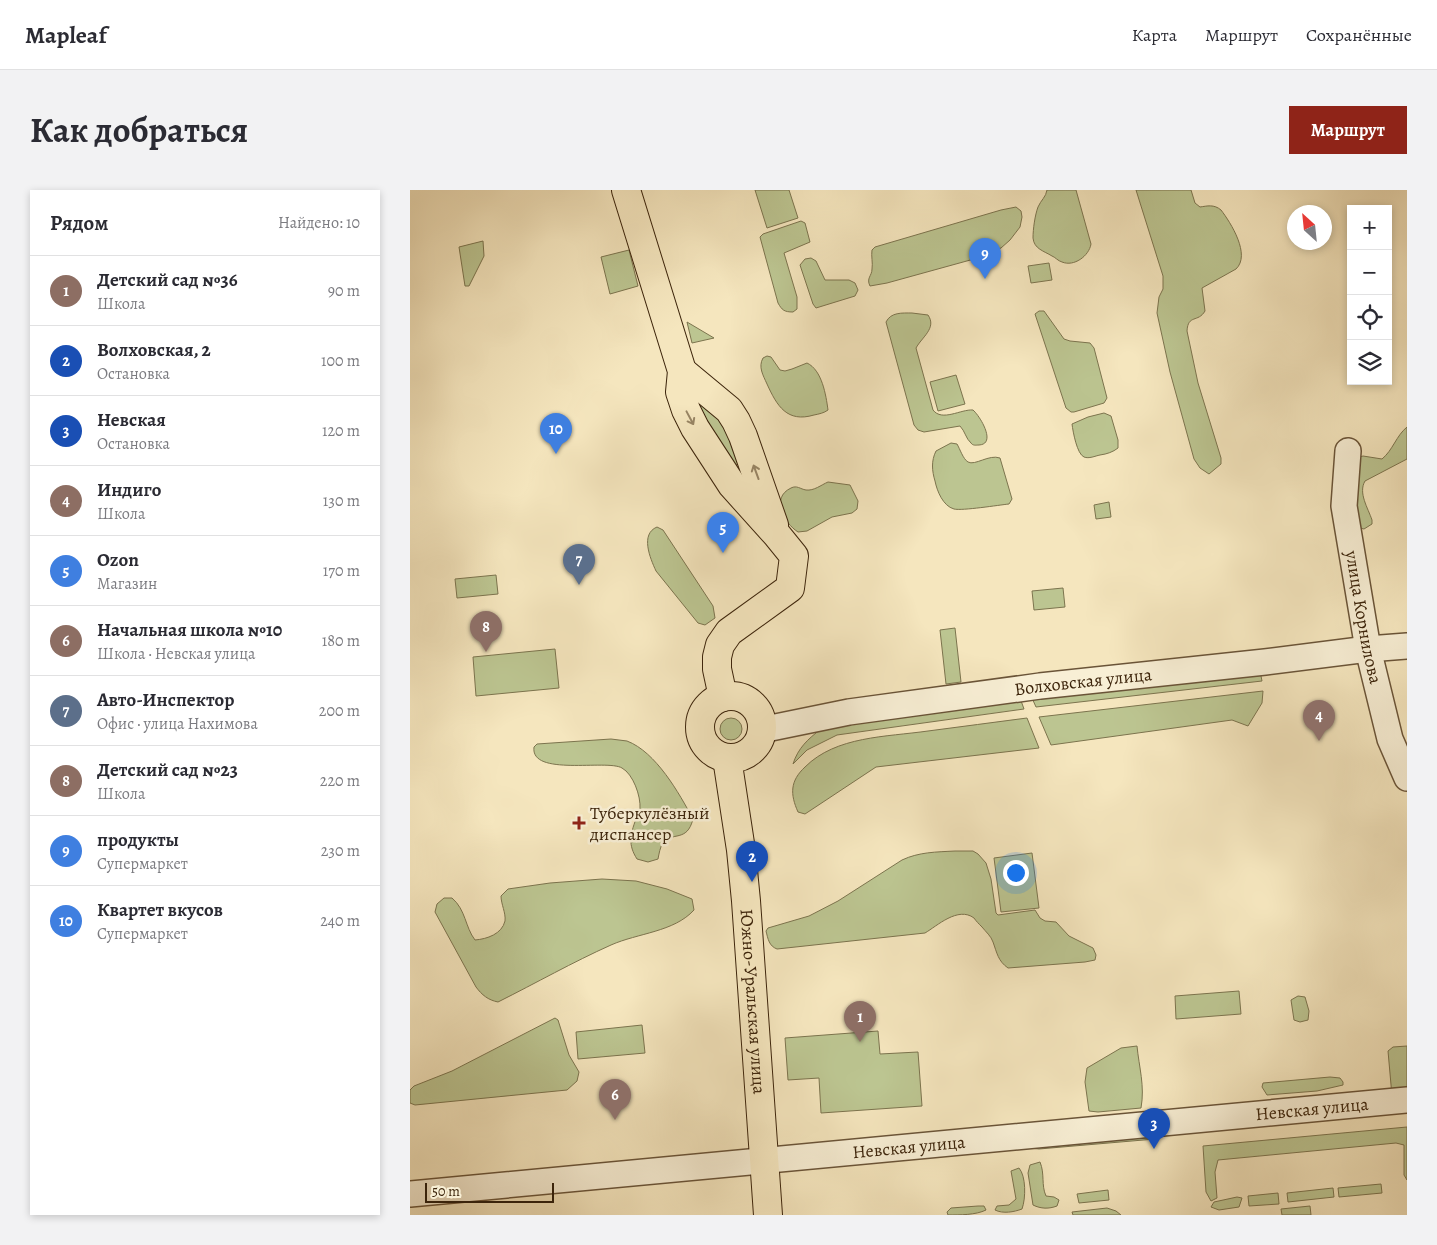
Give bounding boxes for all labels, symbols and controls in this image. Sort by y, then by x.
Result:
text: Mapleaf [25,19,107,51]
text: Карта [1132,23,1177,47]
text: Маршрут [1205,23,1278,47]
text: Сохранённые [1306,23,1412,47]
text: Как добраться [30,106,248,154]
button: Маршрут [1289,106,1407,154]
north arrow [1287,205,1332,250]
map controls [1347,205,1392,385]
button: + [1347,205,1392,250]
text: Рядом [50,209,108,237]
text: Найдено: 10 [278,212,360,234]
pin: 9 [969,238,1001,279]
button: − [1347,250,1392,295]
text: Детский сад №36 [97,267,238,293]
text: 1 [63,280,69,302]
text: 90 m [328,280,360,302]
text: Школа [97,293,145,315]
button: locate [1347,295,1392,340]
text: Волховская, 2 [97,337,211,363]
button: layers [1347,340,1392,385]
text: 2 [62,350,70,372]
text: 100 m [321,350,360,372]
text: Остановка [97,363,170,385]
text: Невская [97,407,166,433]
one-way arrow [686,410,695,425]
pin: 10 [540,413,572,454]
text: 3 [63,420,69,442]
text: 120 m [322,420,360,442]
text: Остановка [97,433,170,455]
one-way arrow [751,465,760,480]
text: Индиго [97,477,161,503]
text: 4 [62,490,70,512]
text: 130 m [323,490,360,512]
text: Школа [97,503,145,525]
pin: 5 [707,512,739,553]
pin: 7 [563,544,595,585]
text: Ozon [97,547,139,573]
street label: улица Корнилова [1339,548,1388,687]
text: 5 [63,560,69,582]
text: 170 m [323,560,360,582]
text: Магазин [97,573,157,595]
pin: 8 [470,611,502,652]
text: Начальная школа №10 [97,617,282,643]
text: 6 [62,630,70,652]
text: 180 m [322,630,360,652]
text: Школа · Невская улица [97,643,255,665]
street label: Волховская улица [1013,662,1154,701]
text: Авто-Инспектор [97,687,234,713]
text: 7 [63,700,69,722]
text: 200 m [319,700,360,722]
pin: 4 [1303,700,1335,741]
text: Офис · улица Нахимова [97,713,258,735]
text: Детский сад №23 [97,757,238,783]
text: 8 [62,770,70,792]
text: 220 m [320,770,360,792]
text: Школа [97,783,145,805]
place label: Туберкулёзный диспансер [589,801,710,846]
marker: Туберкулёзный диспансер [572,816,586,830]
text: продукты [97,827,179,853]
text: 9 [62,840,70,862]
text: 230 m [321,840,360,862]
pin: 2 [736,841,768,882]
text: Супермаркет [97,853,188,875]
your location [1003,860,1029,886]
text: Квартет вкусов [97,897,223,923]
street label: Южно-Уральская улица [735,908,772,1096]
text: 10 [59,910,73,932]
text: 240 m [320,910,360,932]
text: Супермаркет [97,923,188,945]
pin: 1 [844,1001,876,1042]
pin: 6 [599,1079,631,1120]
street label: Невская улица [1254,1092,1370,1126]
pin: 3 [1138,1108,1170,1149]
street label: Невская улица [851,1130,967,1164]
scale bar [425,1180,554,1203]
text: 50 m [432,1182,460,1201]

